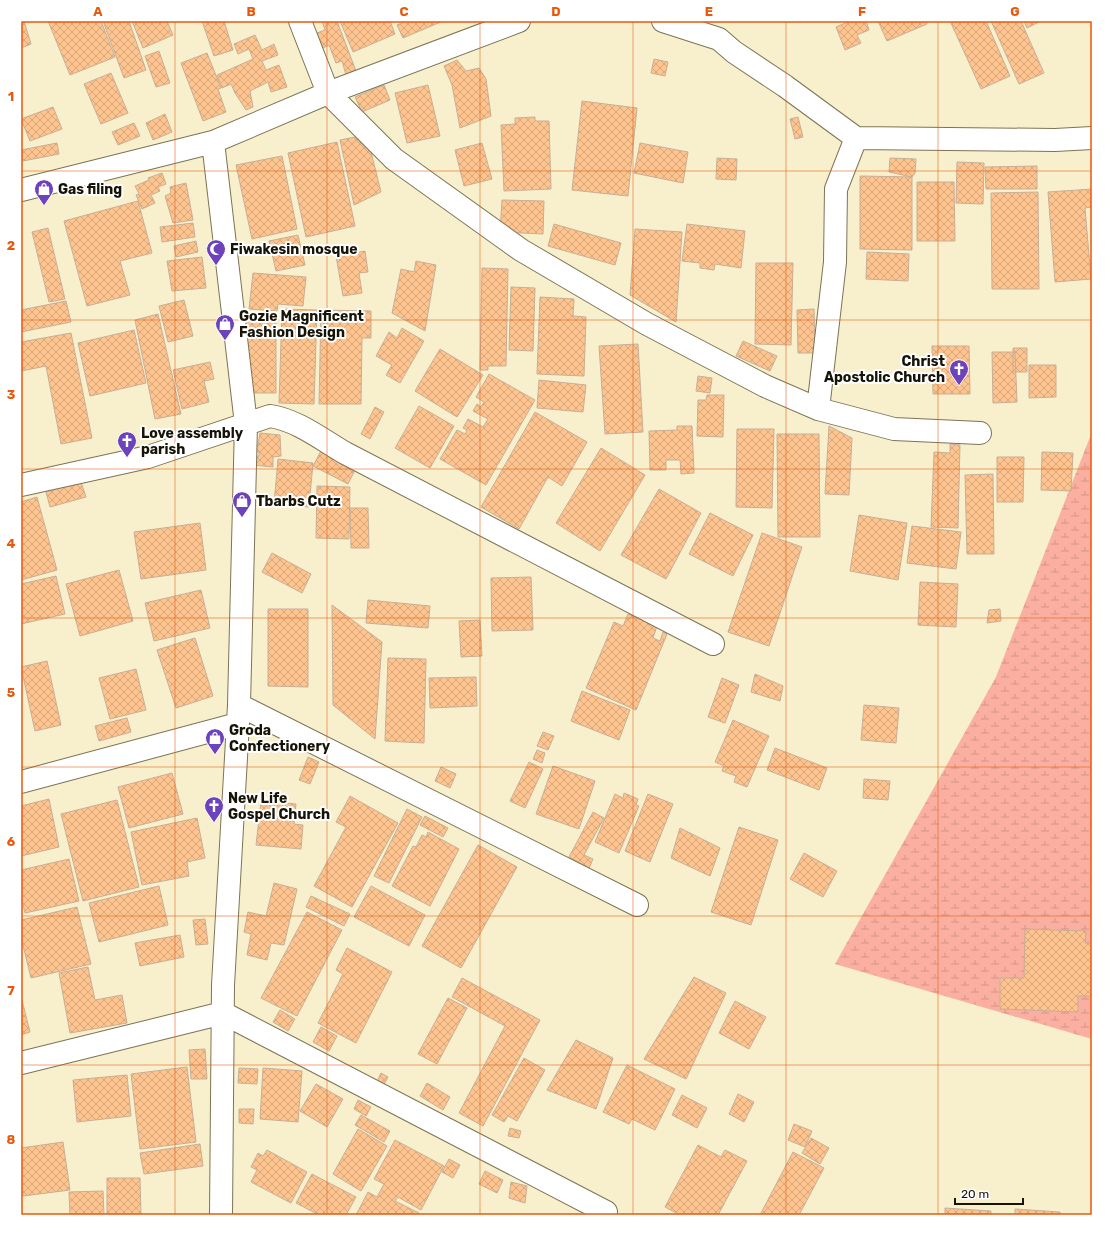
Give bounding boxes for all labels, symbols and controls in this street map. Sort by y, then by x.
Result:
text: A [93,4,103,19]
text: B [246,4,256,19]
text: C [399,4,409,19]
text: D [551,4,561,19]
text: E [705,4,713,19]
text: F [858,4,866,19]
text: G [1010,4,1020,19]
text: 1 [8,89,14,104]
shop icon: Gas filing [33,178,55,206]
place label: Gas filing [58,181,122,198]
text: 2 [7,238,15,253]
mosque icon: Fiwakesin mosque [205,238,227,266]
place label: Fiwakesin mosque [230,241,358,258]
place label: Gozie Magnificent Fashion Design [239,308,364,341]
shop icon: Gozie Magnificent Fashion Design [214,313,236,341]
place label: Christ Apostolic Church [824,353,945,386]
church icon: Christ Apostolic Church [948,358,970,386]
text: 3 [7,387,16,402]
place label: Love assembly parish [141,425,244,458]
church icon: Love assembly parish [116,430,138,458]
shop icon: Tbarbs Cutz [231,490,253,518]
place label: Tbarbs Cutz [256,493,341,510]
text: 4 [7,536,16,551]
text: 5 [7,685,15,700]
place label: Groda Confectionery [229,722,331,755]
shop icon: Groda Confectionery [204,727,226,755]
place label: New Life Gospel Church [228,790,330,823]
church icon: New Life Gospel Church [203,795,225,823]
text: 6 [7,834,16,849]
text: 7 [7,983,15,998]
text: 8 [7,1132,16,1147]
scale bar [955,1180,1023,1206]
text: 20 m [961,1187,989,1201]

